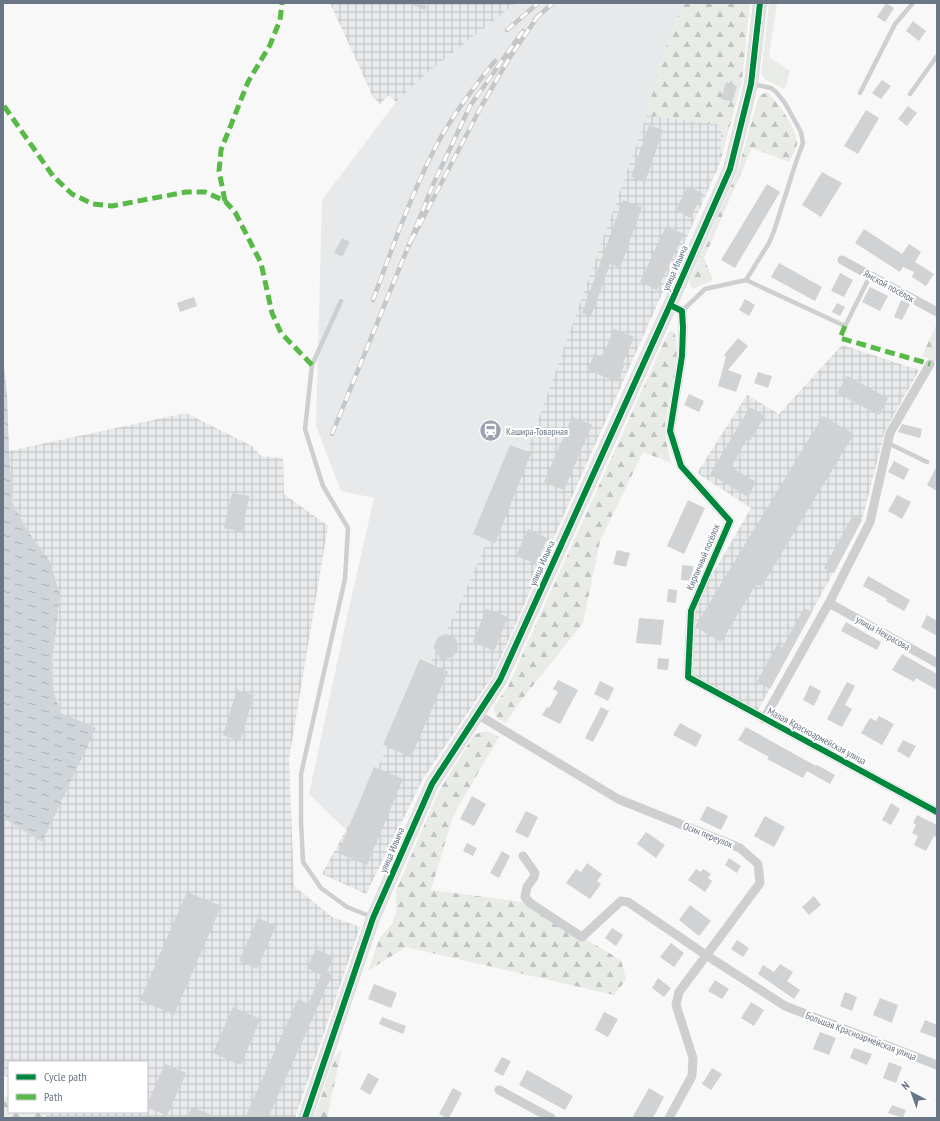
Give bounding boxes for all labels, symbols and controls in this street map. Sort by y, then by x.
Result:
street label: улица Ильича [659,243,691,293]
street label: Ямской посёлок [861,267,917,305]
station icon: Кашира-Товарная [477,418,503,444]
place label: Кашира-Товарная [506,425,568,438]
street label: Кирпичный посёлок [683,522,723,592]
street label: улица Ильича [526,538,558,588]
street label: улица Некрасова [854,613,912,653]
street label: Малая Красноармейская улица [765,704,869,768]
street label: Осин переулок [681,819,735,851]
street label: улица Ильича [377,825,407,875]
street label: Большая Красноармейская улица [804,1009,918,1063]
legend [8,1061,148,1113]
text: Cycle path [44,1069,87,1084]
north arrow [892,1073,932,1113]
text: N [899,1078,912,1093]
text: Path [44,1089,62,1104]

